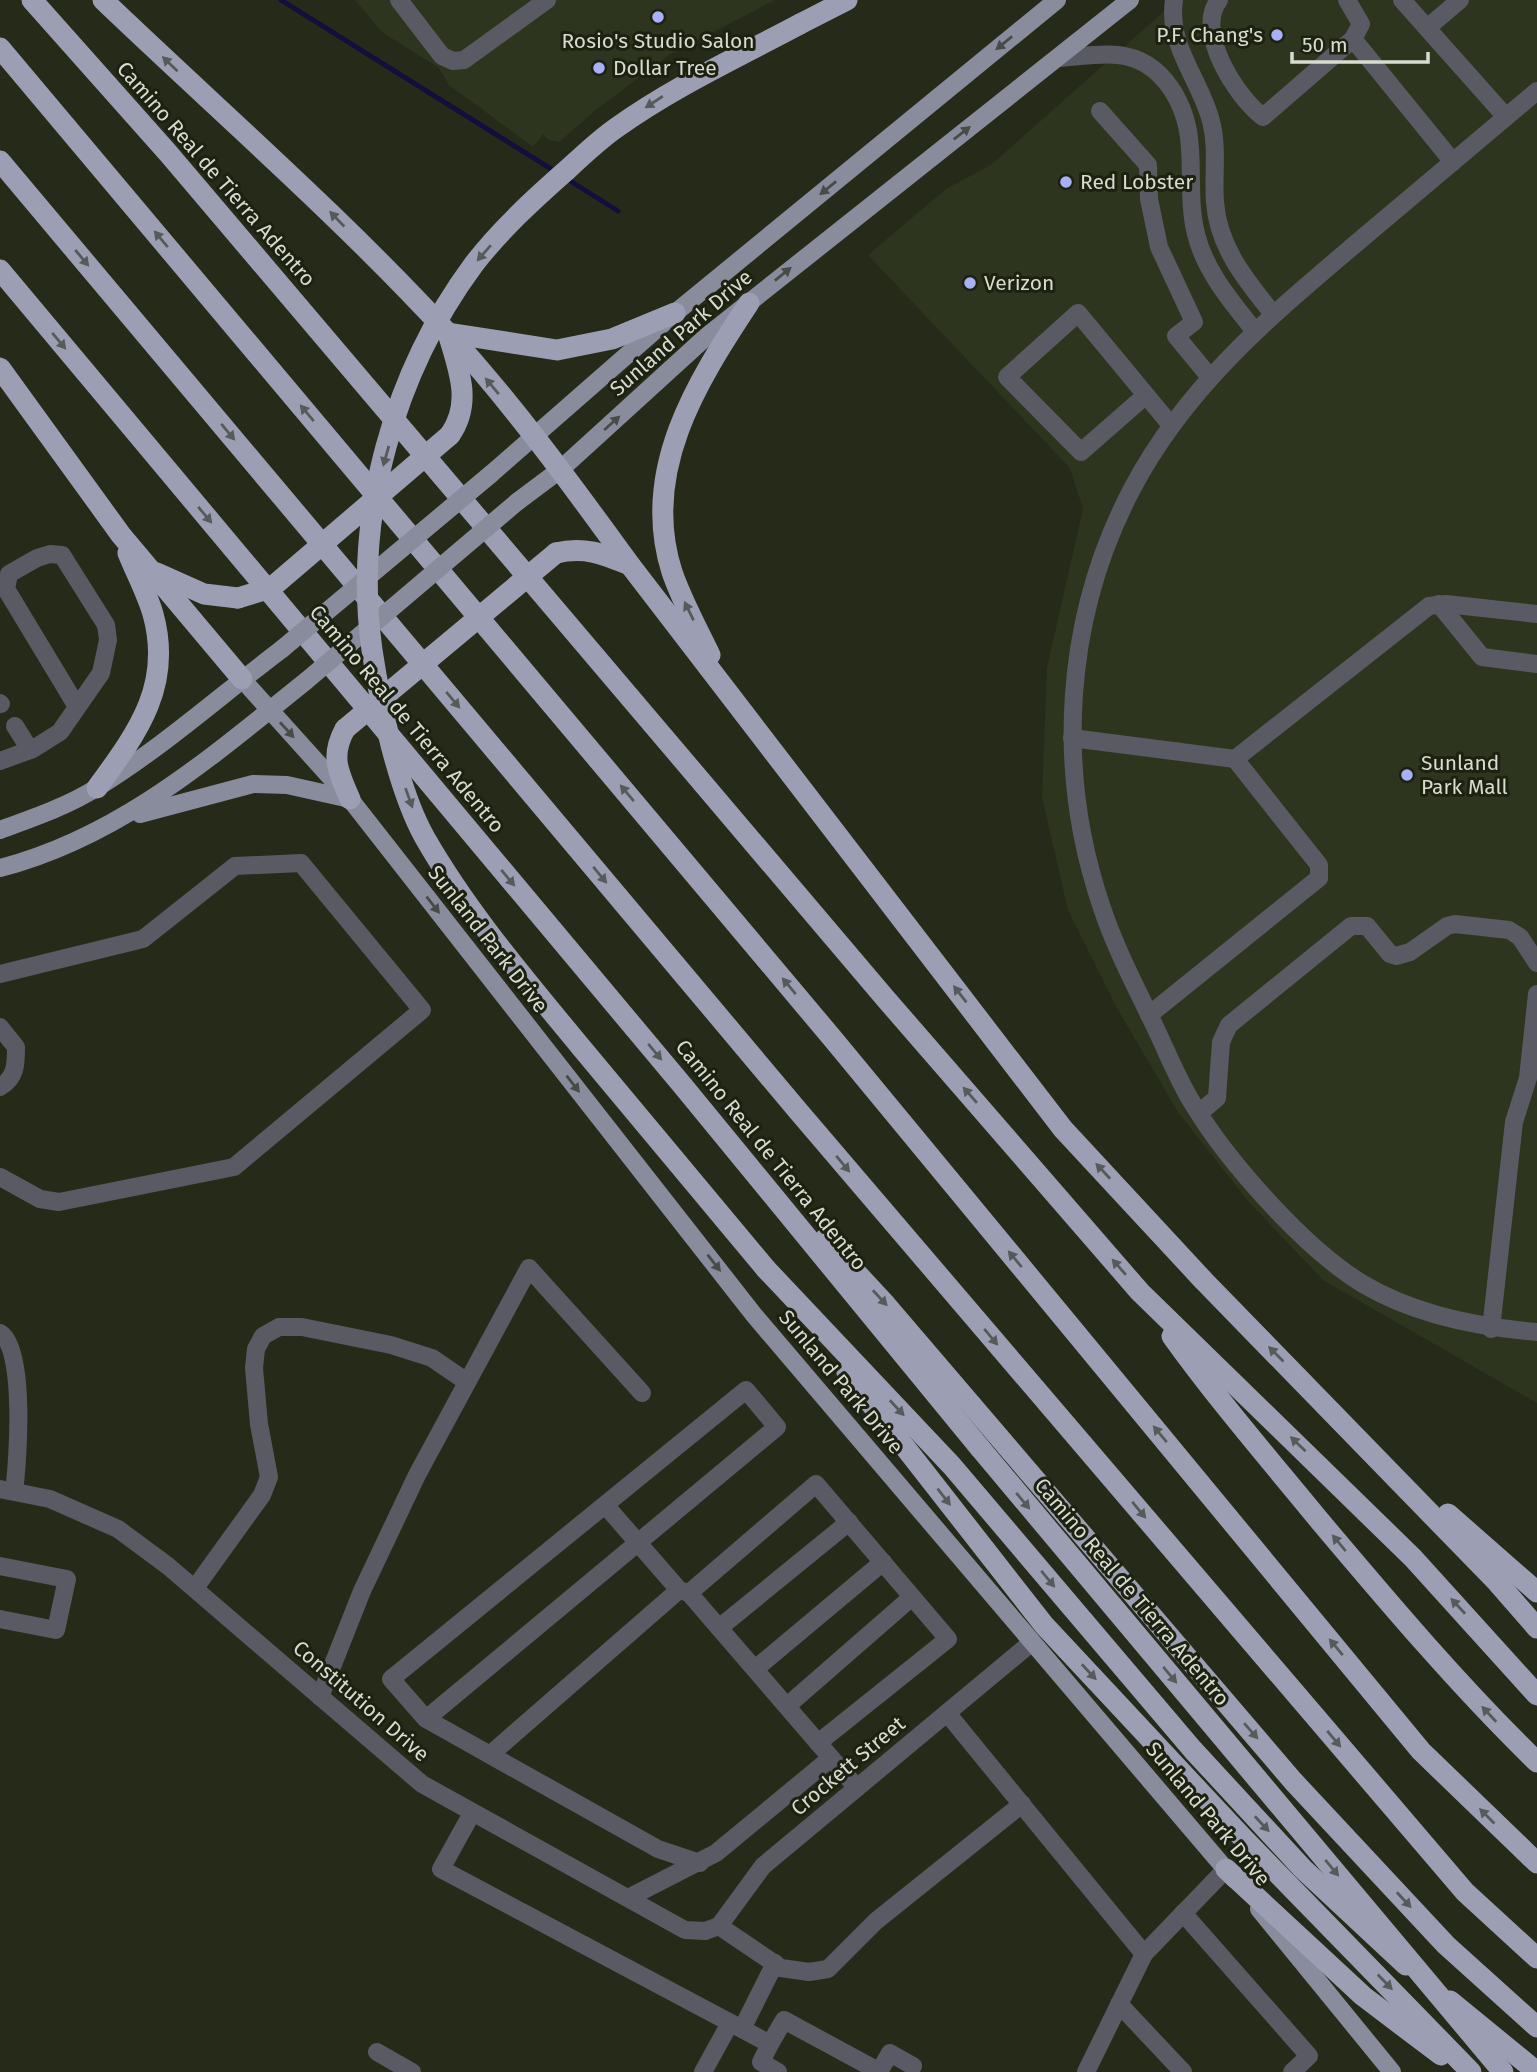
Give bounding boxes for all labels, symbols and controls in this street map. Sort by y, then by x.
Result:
marker: Rosio's Studio Salon [650,9,666,25]
scale bar [1292,21,1428,65]
place label: P.F. Chang's [1156,22,1263,48]
marker: P.F. Chang's [1269,27,1285,43]
place label: Rosio's Studio Salon [561,28,755,54]
text: 50 m [1302,32,1348,58]
one-way arrow [995,36,1013,51]
place label: Dollar Tree [613,55,717,81]
street label: Camino Real de Tierra Adentro [111,56,321,292]
one-way arrow [162,56,179,73]
marker: Dollar Tree [591,60,607,76]
one-way arrow [644,96,663,109]
one-way arrow [953,127,971,141]
place label: Red Lobster [1080,169,1193,195]
marker: Red Lobster [1058,174,1074,190]
one-way arrow [820,180,837,195]
one-way arrow [329,211,345,227]
one-way arrow [154,230,169,247]
one-way arrow [476,244,492,262]
one-way arrow [74,249,90,267]
street label: Sunland Park Drive [605,264,757,402]
one-way arrow [774,267,792,282]
place label: Verizon [984,270,1054,296]
marker: Verizon [962,275,978,291]
one-way arrow [52,331,67,349]
one-way arrow [484,377,499,395]
one-way arrow [299,404,315,422]
one-way arrow [603,416,620,432]
one-way arrow [220,424,235,441]
one-way arrow [380,445,390,466]
one-way arrow [197,507,212,524]
street label: Camino Real de Tierra Adentro [304,600,510,838]
one-way arrow [683,601,695,621]
one-way arrow [445,692,460,709]
one-way arrow [279,721,295,739]
place label: Sunland Park Mall [1421,750,1508,800]
marker: Sunland Park Mall [1399,767,1415,783]
one-way arrow [620,785,635,802]
one-way arrow [404,788,415,809]
street label: Sunland Park Drive [422,860,554,1018]
one-way arrow [592,866,607,883]
one-way arrow [500,869,516,887]
one-way arrow [425,896,440,914]
one-way arrow [782,978,797,995]
one-way arrow [953,985,967,1003]
street label: Camino Real de Tierra Adentro [670,1034,872,1276]
one-way arrow [647,1043,662,1061]
one-way arrow [566,1075,580,1093]
one-way arrow [962,1086,978,1104]
one-way arrow [835,1155,850,1172]
one-way arrow [1095,1163,1111,1180]
one-way arrow [1007,1250,1022,1268]
one-way arrow [706,1254,720,1272]
one-way arrow [1111,1258,1127,1276]
one-way arrow [871,1289,887,1306]
street label: Sunland Park Drive [773,1305,909,1459]
one-way arrow [983,1328,998,1345]
one-way arrow [1268,1346,1284,1362]
one-way arrow [889,1399,905,1416]
one-way arrow [1152,1425,1167,1443]
one-way arrow [1290,1436,1307,1452]
street label: Camino Real de Tierra Adentro [1029,1473,1235,1711]
one-way arrow [936,1488,951,1506]
one-way arrow [1016,1491,1031,1509]
one-way arrow [1131,1501,1147,1519]
one-way arrow [1331,1534,1346,1552]
one-way arrow [1040,1570,1055,1587]
one-way arrow [1450,1597,1466,1615]
street label: Constitution Drive [288,1635,434,1767]
one-way arrow [1328,1639,1343,1657]
one-way arrow [1080,1663,1096,1680]
one-way arrow [1162,1666,1177,1683]
one-way arrow [1481,1706,1497,1723]
street label: Crockett Street [786,1710,911,1821]
one-way arrow [1243,1722,1258,1740]
one-way arrow [1326,1730,1341,1747]
street label: Sunland Park Drive [1140,1737,1276,1891]
one-way arrow [1479,1808,1496,1825]
one-way arrow [1253,1815,1269,1832]
one-way arrow [1324,1859,1339,1876]
one-way arrow [1395,1891,1411,1908]
one-way arrow [1377,1973,1393,1990]

